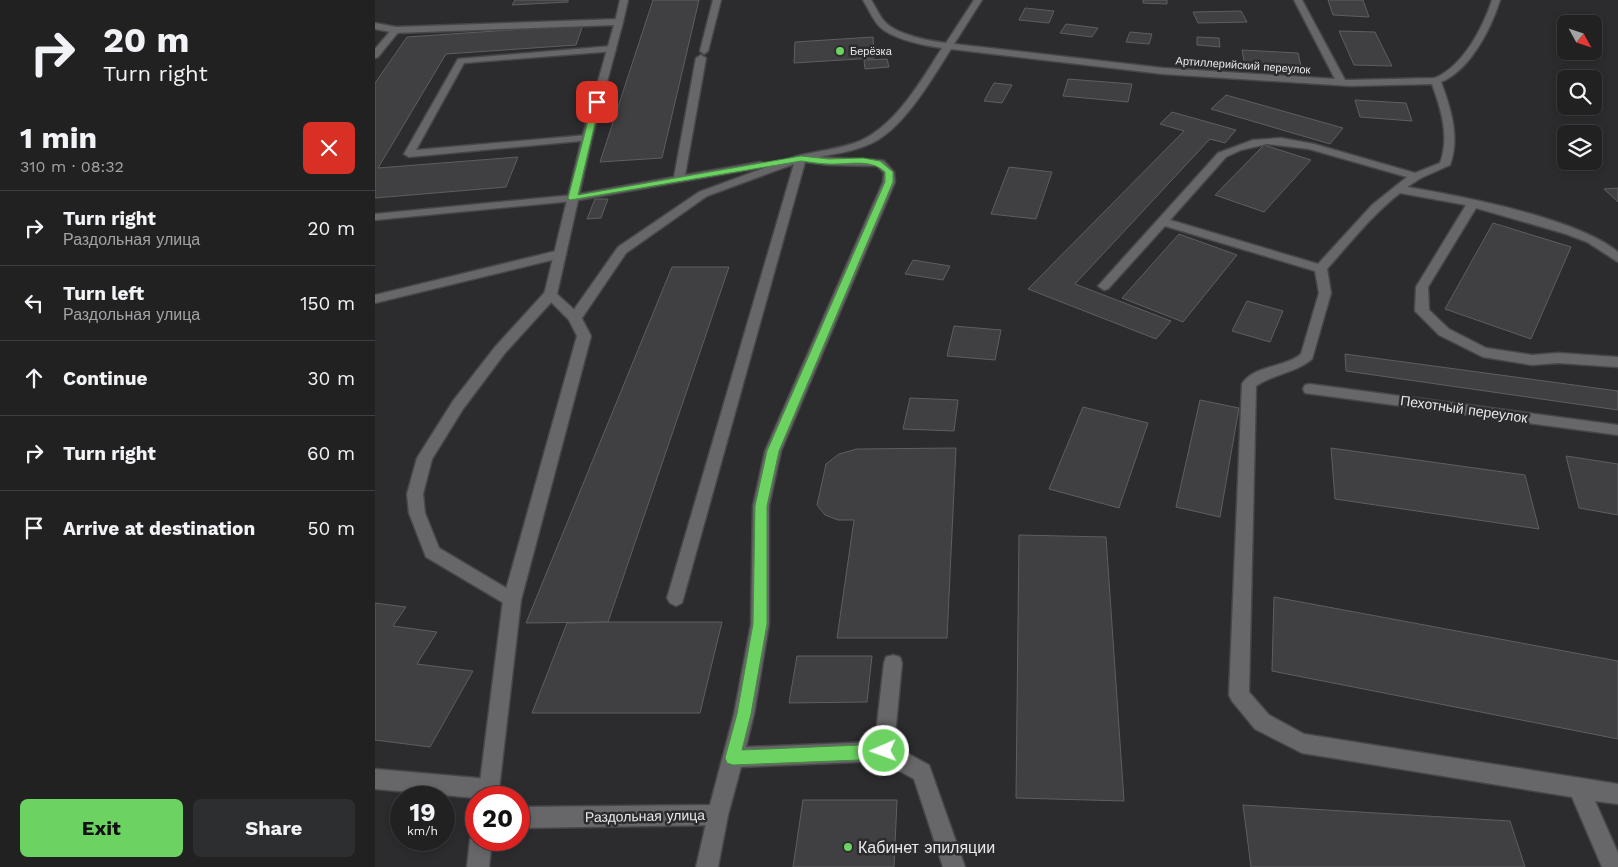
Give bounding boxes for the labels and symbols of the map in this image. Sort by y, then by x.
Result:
north arrow [1557,15,1603,60]
marker: Берёзка [834,45,846,57]
place label: Берёзка [850,45,893,58]
street label: Артиллерийский переулок [1175,54,1311,77]
pin [576,81,618,123]
street label: Пехотный переулок [1399,392,1530,426]
position arrow [857,724,909,776]
speed limit sign: 20 [465,786,530,851]
street label: Раздольная улица [585,807,705,825]
place label: Кабинет эпиляции [858,838,995,857]
marker: Кабинет эпиляции [842,841,854,853]

